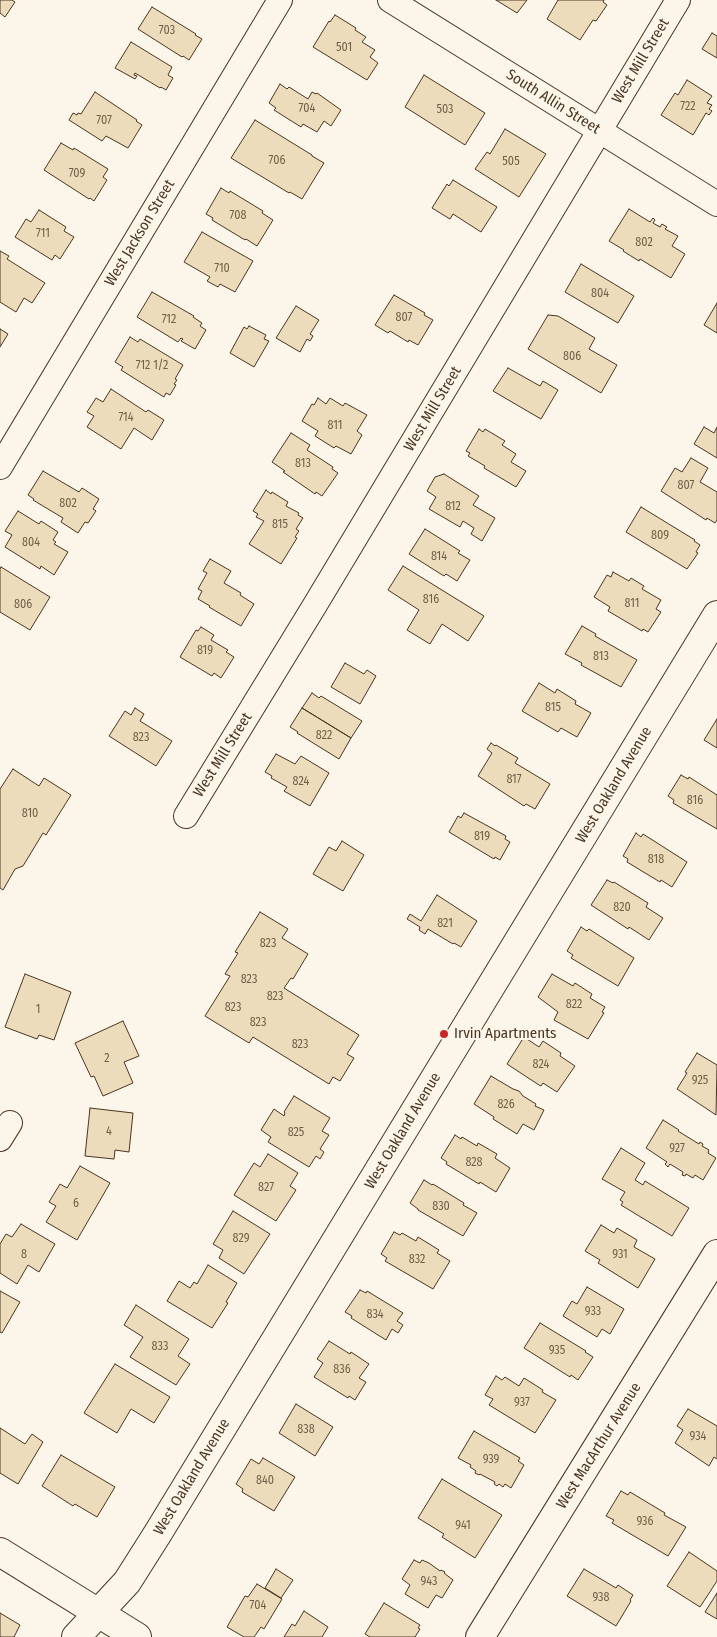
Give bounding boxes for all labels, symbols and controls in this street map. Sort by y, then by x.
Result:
street label: West Mill Street [609,15,673,107]
house number: 703 [159,24,175,38]
house number: 501 [336,41,352,55]
street label: South Allin Street [503,66,603,138]
house number: 722 [680,100,696,114]
house number: 704 [299,102,315,116]
house number: 503 [436,103,454,117]
house number: 707 [96,114,112,128]
house number: 706 [269,154,285,168]
house number: 505 [502,155,520,169]
house number: 709 [69,167,85,181]
street label: West Jackson Street [101,177,179,289]
house number: 708 [230,209,246,223]
house number: 711 [36,227,50,241]
house number: 802 [635,236,653,250]
house number: 710 [214,262,230,276]
house number: 804 [591,287,609,301]
house number: 807 [396,311,412,325]
house number: 712 [162,313,176,327]
house number: 806 [563,350,581,364]
house number: 712 1/2 [136,359,168,373]
street label: West Mill Street [401,363,465,455]
house number: 714 [118,411,134,425]
house number: 811 [328,419,342,433]
house number: 813 [295,457,311,471]
house number: 807 [678,479,694,493]
house number: 802 [59,497,77,511]
house number: 812 [445,500,461,514]
house number: 815 [272,518,288,532]
house number: 809 [651,529,669,543]
house number: 804 [22,536,40,550]
house number: 814 [431,550,447,564]
house number: 816 [423,593,439,607]
house number: 811 [625,597,639,611]
house number: 806 [14,598,32,612]
house number: 819 [197,644,213,658]
house number: 813 [593,650,609,664]
house number: 815 [545,701,561,715]
street label: West Mill Street [190,709,256,801]
street label: West Oakland Avenue [572,723,656,847]
house number: 822 [316,729,332,743]
house number: 823 [133,731,149,745]
house number: 817 [506,773,522,787]
house number: 824 [293,775,309,789]
house number: 816 [687,794,703,808]
house number: 810 [22,807,38,821]
house number: 819 [474,830,490,844]
house number: 818 [648,853,664,867]
house number: 820 [613,901,631,915]
house number: 821 [437,917,453,931]
house number: 823 [260,937,276,951]
house number: 823 [241,973,257,987]
house number: 823 [267,990,283,1004]
house number: 822 [566,998,582,1012]
house number: 823 [225,1001,241,1015]
house number: 1 [36,1003,40,1017]
house number: 823 [250,1016,266,1030]
place label: Irvin Apartments [454,1025,556,1043]
marker: Irvin Apartments [438,1028,450,1040]
house number: 823 [292,1038,308,1052]
house number: 2 [104,1052,110,1066]
house number: 824 [533,1058,549,1072]
street label: West Oakland Avenue [361,1069,445,1193]
house number: 925 [692,1074,708,1088]
house number: 826 [497,1098,515,1112]
house number: 4 [106,1125,112,1139]
house number: 825 [288,1126,304,1140]
house number: 927 [669,1142,685,1156]
house number: 828 [465,1156,483,1170]
house number: 827 [258,1181,274,1195]
house number: 6 [73,1197,79,1211]
house number: 830 [432,1200,450,1214]
house number: 829 [233,1232,249,1246]
house number: 8 [21,1248,27,1262]
house number: 931 [612,1248,628,1262]
house number: 832 [409,1253,425,1267]
house number: 933 [585,1305,601,1319]
house number: 834 [366,1308,384,1322]
house number: 833 [152,1340,168,1354]
house number: 935 [549,1344,565,1358]
house number: 836 [333,1363,351,1377]
street label: West MacArthur Avenue [553,1380,645,1512]
house number: 937 [514,1396,530,1410]
street label: West Oakland Avenue [150,1415,234,1539]
house number: 838 [297,1423,315,1437]
house number: 934 [690,1430,706,1444]
house number: 939 [483,1453,499,1467]
house number: 840 [256,1474,274,1488]
house number: 936 [637,1515,653,1529]
house number: 941 [455,1519,471,1533]
house number: 943 [421,1575,437,1589]
house number: 938 [592,1591,610,1605]
house number: 704 [250,1599,266,1613]

